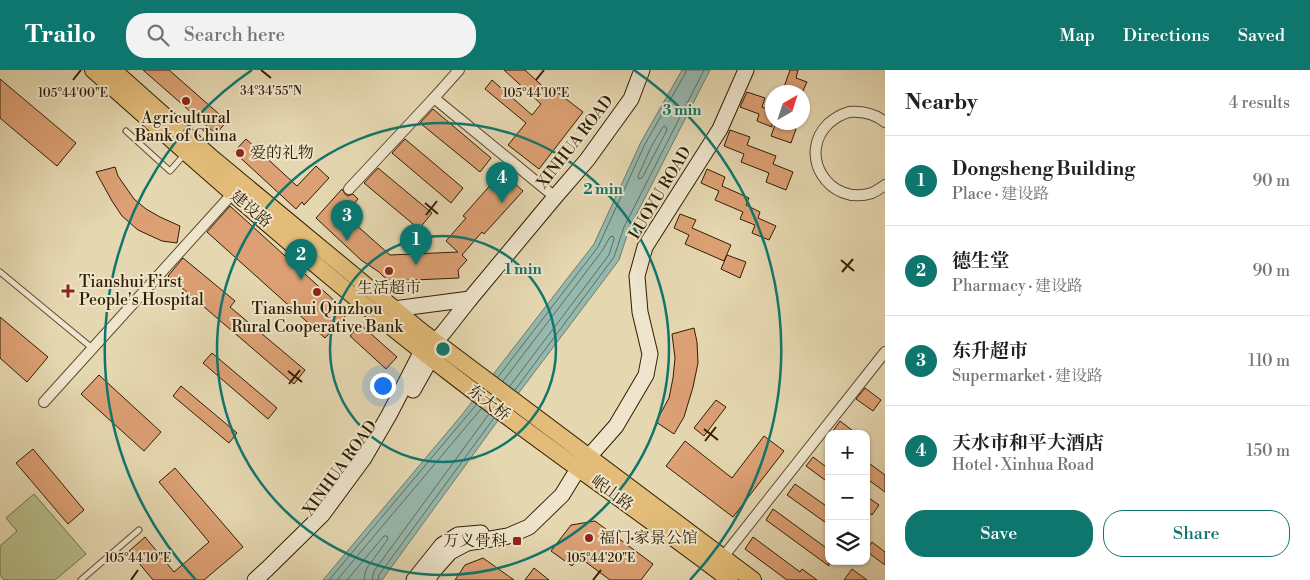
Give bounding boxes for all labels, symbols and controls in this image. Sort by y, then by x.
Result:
search box [126,13,476,58]
text: Trailo [25,20,96,50]
icon: search [144,21,172,49]
text: Search here [184,23,285,47]
text: Map [1059,24,1095,47]
text: Directions [1123,24,1210,47]
text: Saved [1238,24,1285,47]
text: 34°34'55"N [240,84,302,99]
north arrow [765,85,810,130]
text: 105°44'00"E [38,86,108,101]
text: 105°44'10"E [503,86,569,101]
text: Nearby [905,90,978,116]
street label: XINHUA ROAD [532,91,618,193]
text: 4 results [1229,93,1290,113]
marker: Agricultural Bank of China [180,95,192,107]
text: 3 min [662,101,702,120]
place label: Agricultural Bank of China [134,108,238,146]
place label: 爱的礼物 [250,143,314,163]
street label: LUOYU ROAD [624,143,696,243]
marker: 爱的礼物 [234,147,246,159]
text: Dongsheng Building [952,157,1135,181]
pin: 4 [486,162,518,203]
text: 1 [917,171,925,191]
text: 90 m [1252,171,1290,191]
text: 2 min [583,180,623,199]
text: Place · 建设路 [952,184,1049,204]
street label: 建设路 [226,186,276,232]
pin: 3 [331,200,363,241]
pin: 1 [400,224,432,265]
pin: 2 [285,239,317,280]
text: 德生堂 [952,249,1009,273]
text: 1 min [504,260,542,279]
text: 2 [916,261,926,281]
text: 90 m [1252,261,1290,281]
marker: 生活超市 [383,265,395,277]
place label: Tianshui First People's Hospital [79,272,204,310]
text: Pharmacy · 建设路 [952,276,1083,296]
place label: 生活超市 [357,278,421,298]
marker: Tianshui First People's Hospital [61,284,75,298]
marker: Tianshui Qinzhou Rural Cooperative Bank [311,286,323,298]
place label: Tianshui Qinzhou Rural Cooperative Bank [231,299,404,337]
text: 东升超市 [952,339,1028,363]
centre of rings [434,340,452,358]
text: 3 [916,351,926,371]
text: 110 m [1248,351,1290,371]
text: Supermarket · 建设路 [952,366,1103,386]
your location [370,373,396,399]
street label: 东大桥 [464,381,514,425]
street label: XINHUA ROAD [298,416,381,520]
map controls [825,430,870,565]
button: + [825,430,870,475]
text: 天水市和平大酒店 [952,431,1104,455]
text: 4 [916,441,926,461]
text: 150 m [1246,441,1290,461]
text: Hotel · Xinhua Road [952,455,1094,475]
street label: 岷山路 [587,471,637,515]
button: − [825,475,870,520]
button: Save [905,510,1093,557]
button: Share [1103,510,1290,557]
button: layers [825,520,870,565]
place label: 福门·家景公馆 [599,528,698,548]
place label: 万义骨科 [443,531,507,551]
marker: 福门·家景公馆 [583,532,595,544]
marker: 万义骨科 [511,535,523,547]
text: 105°44'10"E [105,551,171,566]
text: 105°44'20"E [567,551,635,566]

